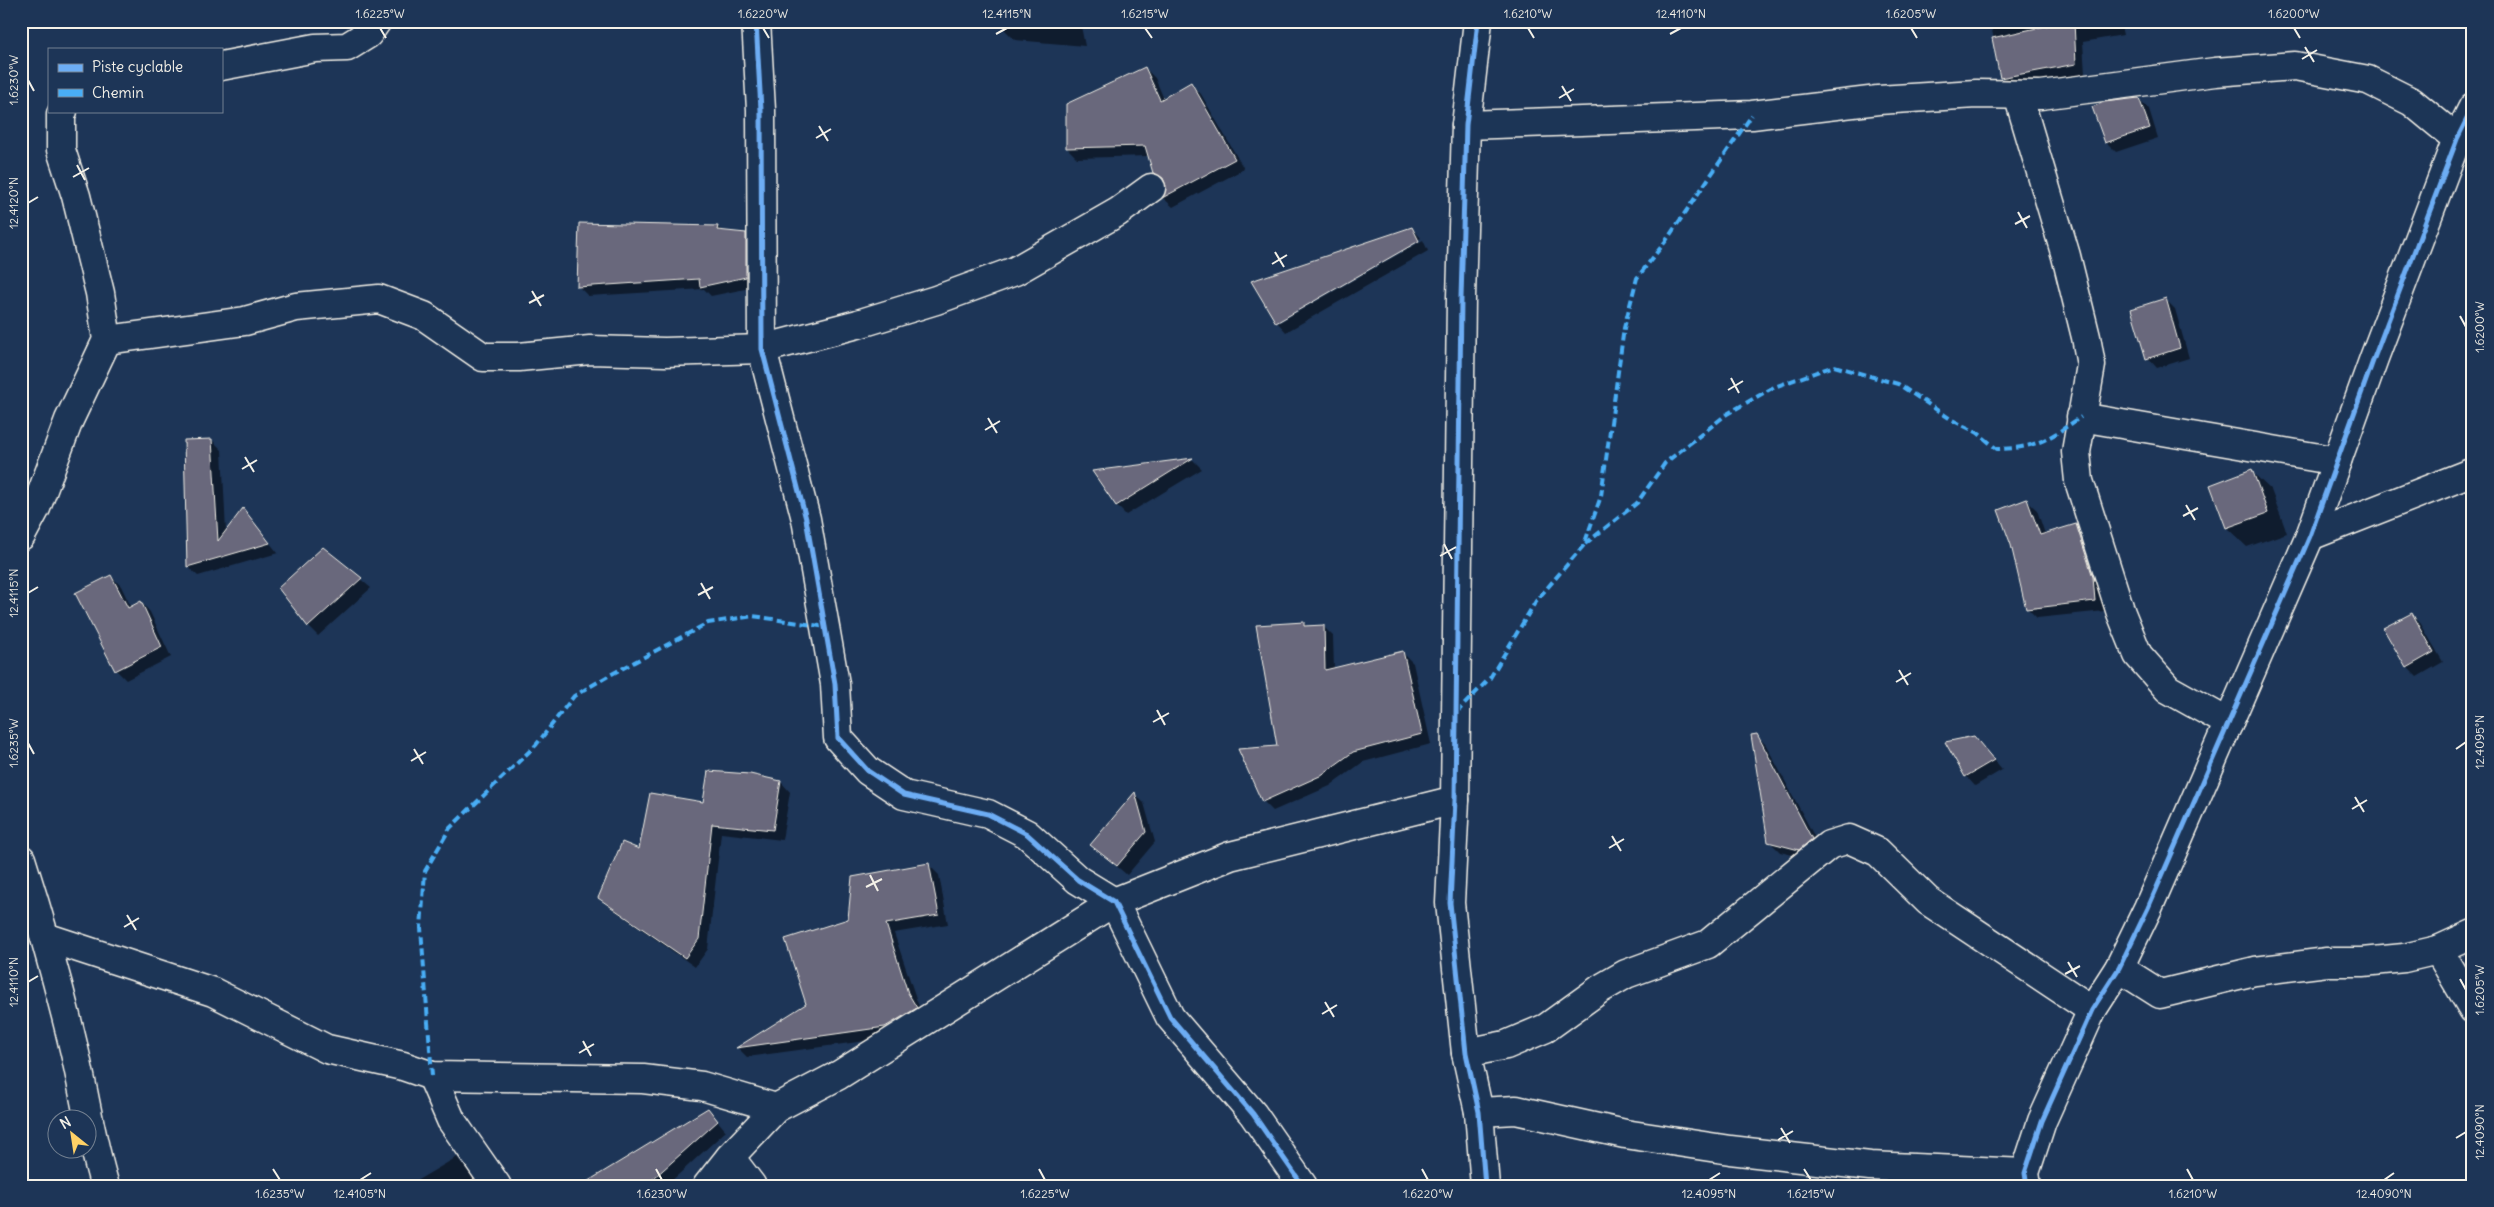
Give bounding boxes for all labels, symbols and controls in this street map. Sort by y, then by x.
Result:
text: 1.6225°W [355,6,405,21]
text: 1.6220°W [738,6,788,21]
text: 12.4115°N [982,6,1032,21]
text: 1.6215°W [1121,6,1169,21]
text: 1.6210°W [1504,6,1552,21]
text: 12.4110°N [1656,6,1706,21]
text: 1.6205°W [1886,6,1936,21]
text: 1.6200°W [2268,6,2320,21]
legend [48,48,222,112]
text: 1.6230°W [6,55,21,105]
text: Piste cyclable [92,57,183,76]
text: Chemin [92,83,144,102]
text: 12.4120°N [6,177,21,229]
text: 1.6200°W [2472,301,2487,353]
text: 12.4115°N [6,568,21,618]
text: 12.4095°N [2472,715,2487,769]
text: 1.6235°W [6,718,21,768]
text: 12.4110°N [6,957,21,1007]
text: 1.6205°W [2472,965,2487,1015]
text: 12.4090°N [2472,1104,2487,1160]
north arrow [48,1110,98,1160]
text: N [57,1113,74,1133]
text: 1.6235°W [255,1186,305,1201]
text: 12.4105°N [334,1186,386,1201]
text: 1.6230°W [637,1186,687,1201]
text: 1.6225°W [1020,1186,1070,1201]
text: 1.6220°W [1403,1186,1453,1201]
text: 12.4095°N [1682,1186,1736,1201]
text: 1.6215°W [1787,1186,1835,1201]
text: 1.6210°W [2169,1186,2217,1201]
text: 12.4090°N [2356,1186,2412,1201]

